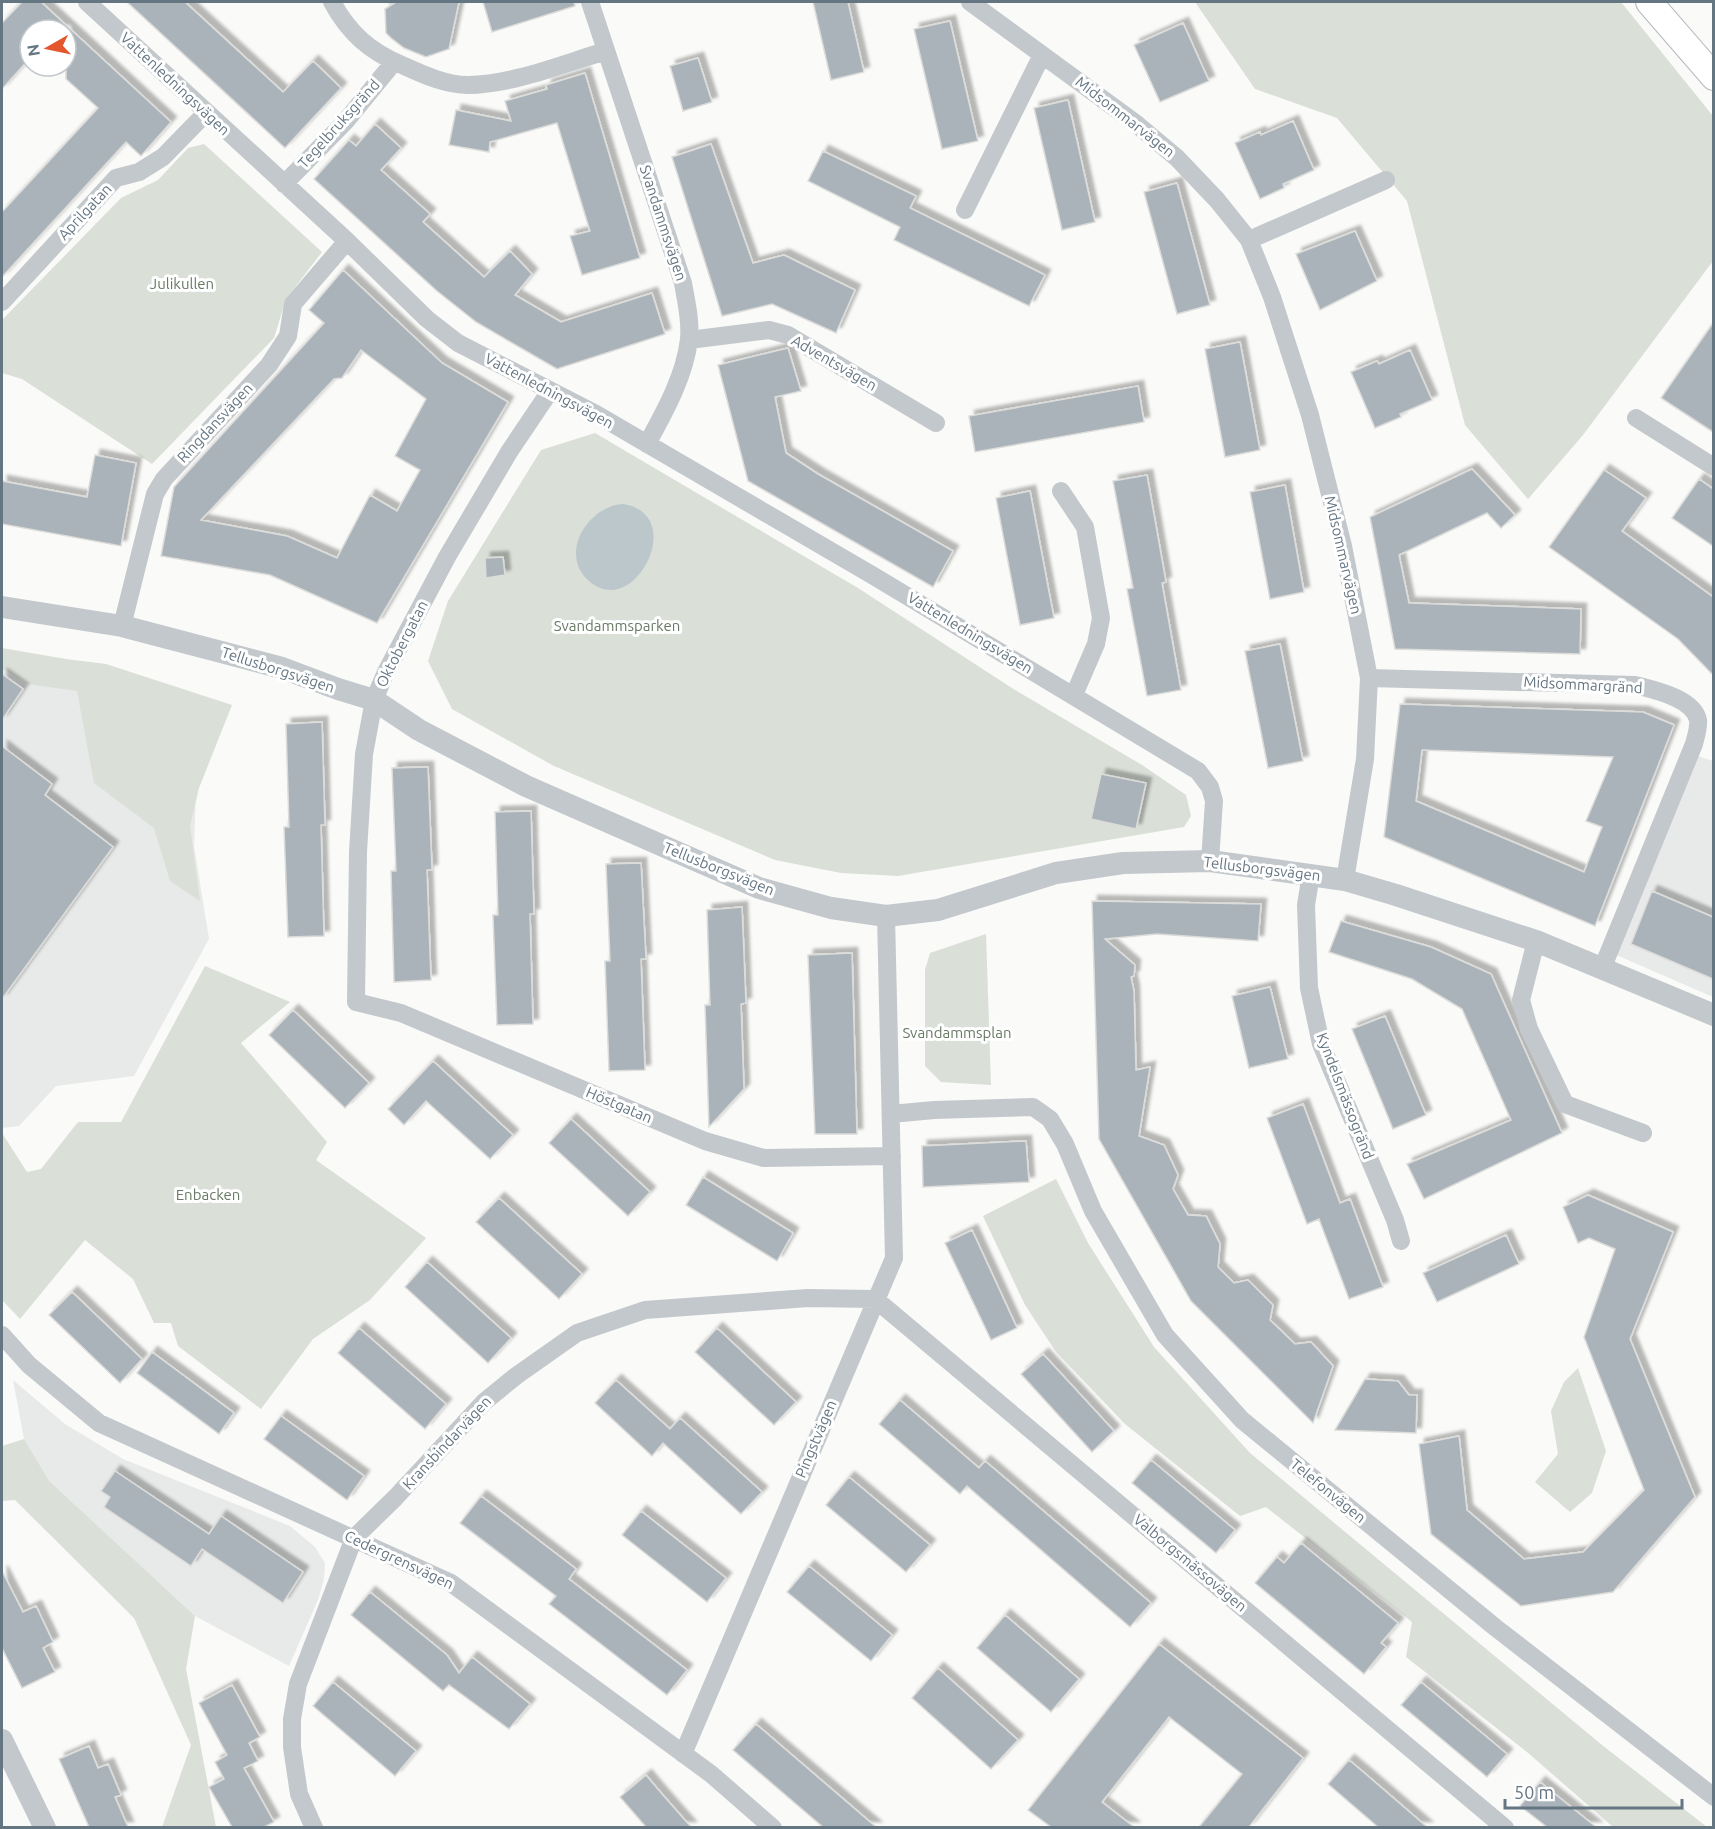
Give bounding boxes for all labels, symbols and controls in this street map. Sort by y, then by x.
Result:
north arrow [18,18,78,78]
street label: Vattenledningsvägen [117,29,233,139]
text: N [23,43,43,58]
street label: Midsommarvägen [1072,73,1178,161]
street label: Tegelbruksgränd [294,76,383,171]
street label: Svandammsvägen [637,163,690,283]
street label: Aprilgatan [54,180,115,243]
park label: Julikullen [150,275,214,292]
street label: Adventsvägen [789,331,880,394]
street label: Vattenledningsvägen [482,349,616,432]
street label: Ringdansvägen [174,379,256,466]
street label: Midsommarvägen [1322,494,1365,616]
street label: Vattenledningsvägen [905,588,1036,677]
street label: Oktobergatan [372,598,431,690]
park label: Svandammsparken [554,617,680,634]
street label: Tellusborgsvägen [220,643,337,696]
street label: Midsommargränd [1523,673,1643,696]
street label: Tellusborgsvägen [661,839,777,898]
street label: Tellusborgsvägen [1203,853,1322,884]
park label: Svandammsplan [902,1024,1012,1041]
street label: Kyndelsmässogränd [1313,1030,1377,1161]
street label: Höstgatan [584,1083,655,1126]
park label: Enbacken [176,1186,240,1203]
street label: Kransbindarvägen [399,1392,494,1493]
street label: Pingstvägen [792,1397,840,1480]
street label: Telefonvägen [1287,1455,1369,1526]
street label: Valborgsmässovägen [1130,1510,1250,1615]
street label: Cedergrensvägen [342,1527,456,1592]
scale bar [1505,1772,1682,1810]
text: 50 m [1514,1782,1554,1802]

